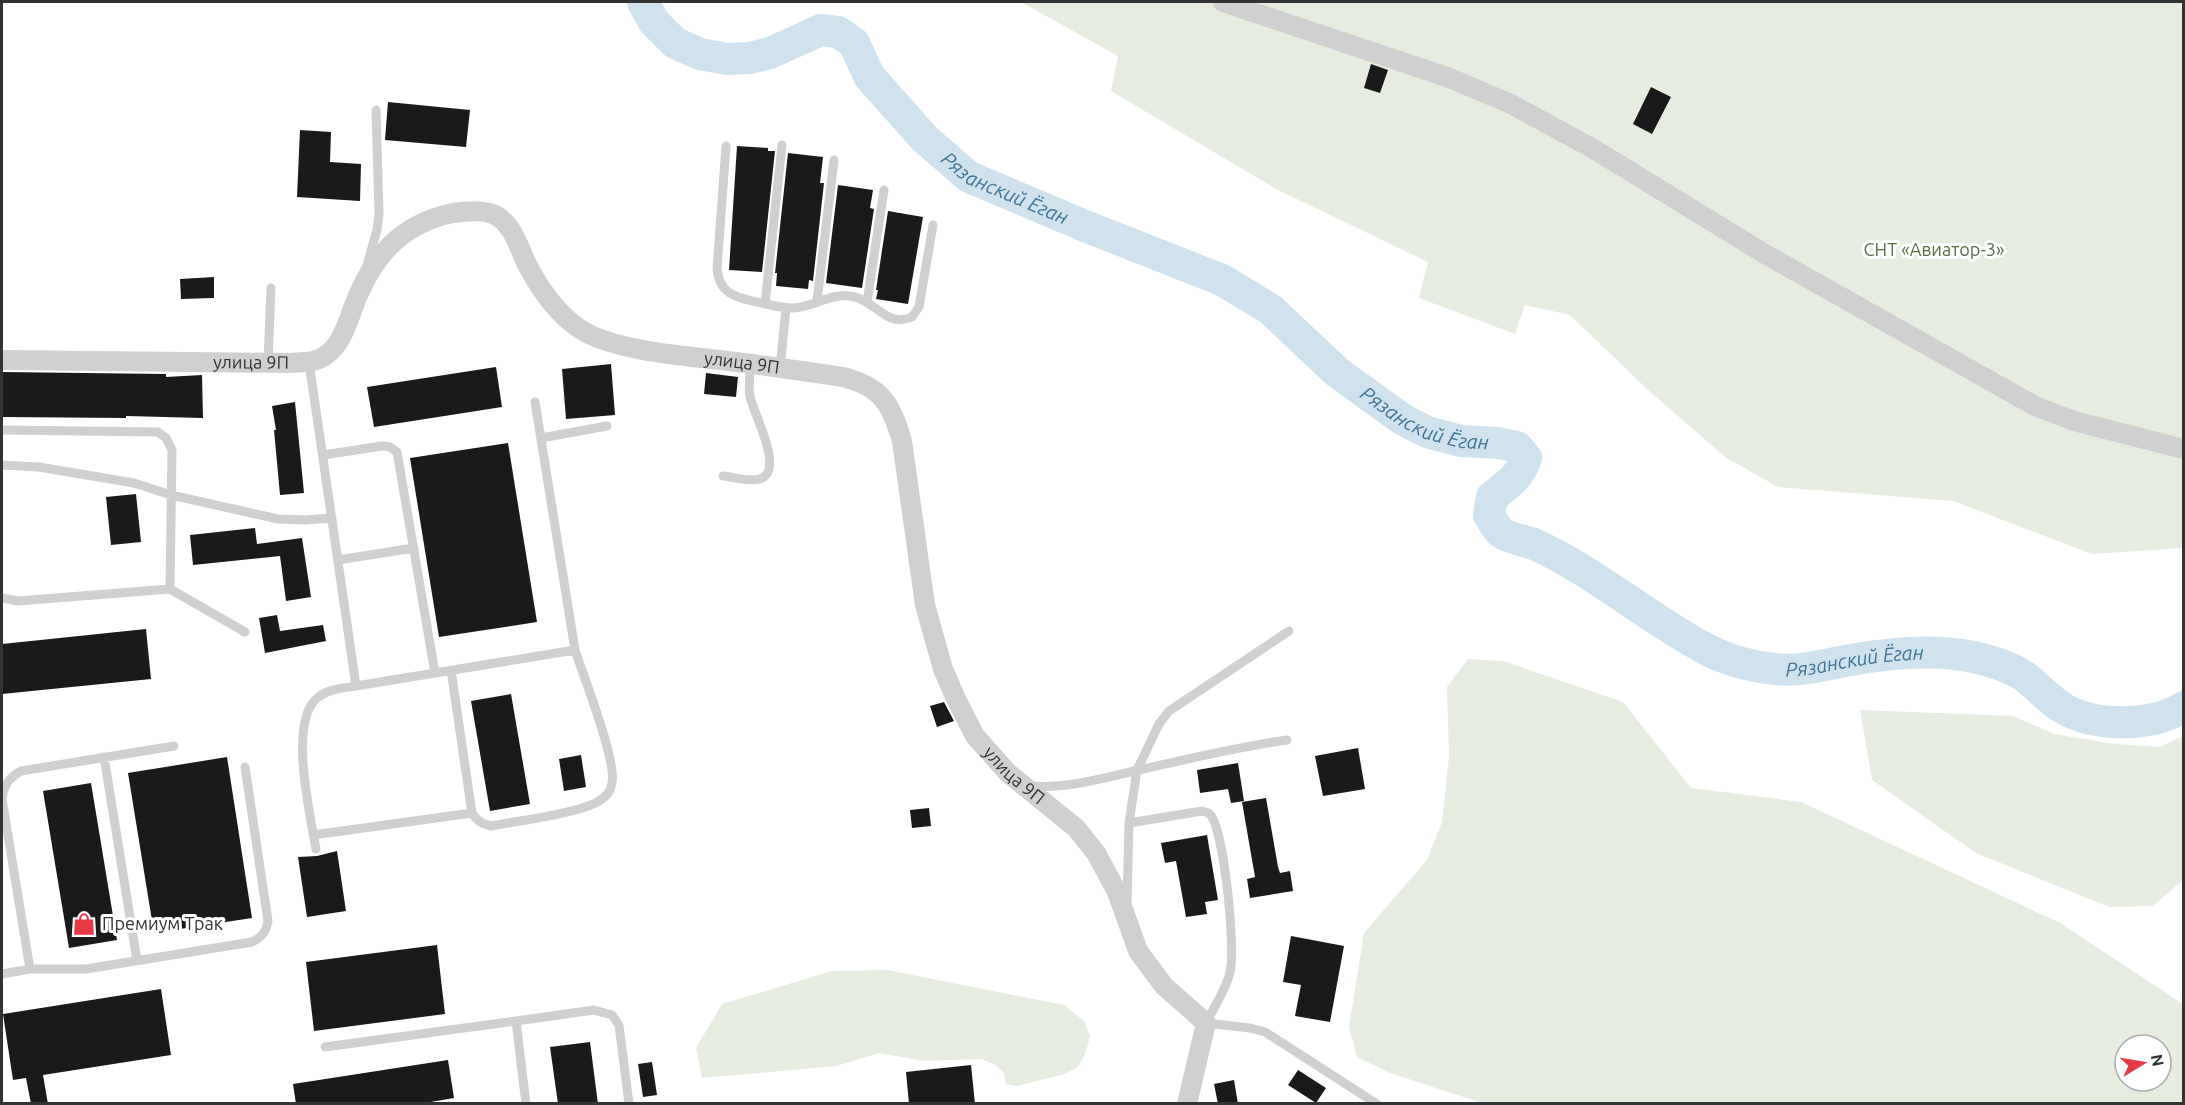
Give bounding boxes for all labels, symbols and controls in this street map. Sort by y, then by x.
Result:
water label: Рязанский Ёган [937,147,1072,229]
park label: СНТ «Авиатор-3» [1864,239,2004,259]
street label: улица 9П [703,347,781,377]
street label: улица 9П [213,351,289,372]
water label: Рязанский Ёган [1357,381,1489,453]
water label: Рязанский Ёган [1785,641,1924,681]
street label: улица 9П [980,742,1049,808]
shop icon: Премиум Трак [71,911,97,937]
place label: Премиум Трак [102,913,223,933]
north arrow [2113,1033,2173,1093]
text: N [2148,1053,2168,1068]

